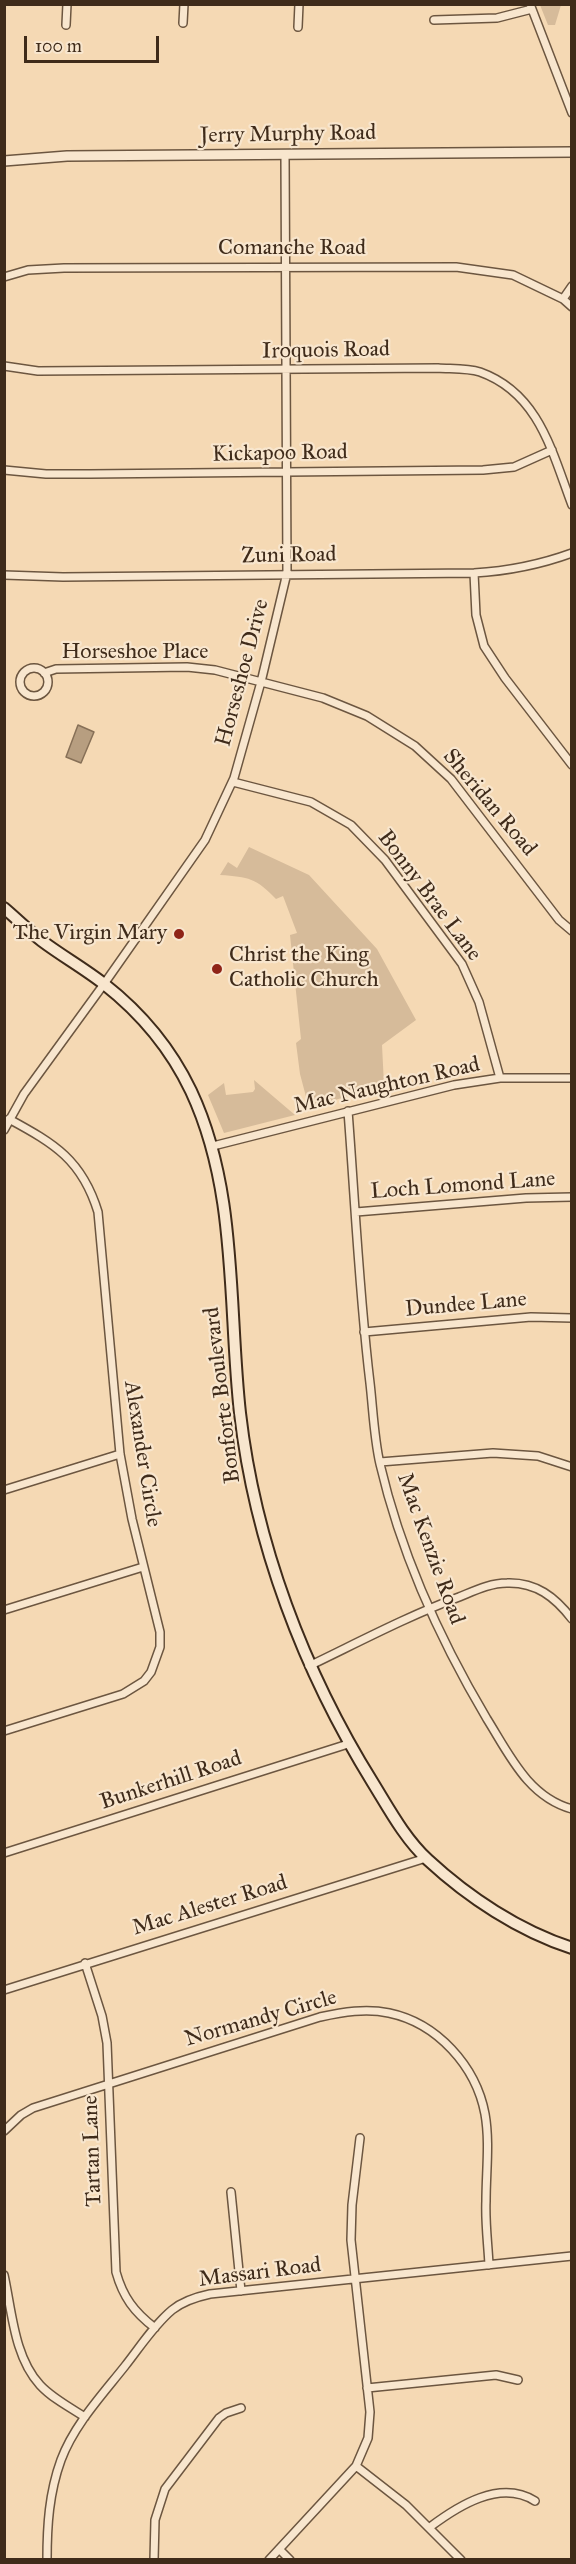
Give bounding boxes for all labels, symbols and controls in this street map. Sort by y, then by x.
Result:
scale bar [27,24,162,62]
text: 100 m [35,35,82,57]
street label: Jerry Murphy Road [200,120,376,150]
street label: Comanche Road [218,236,366,262]
street label: Iroquois Road [262,337,390,365]
street label: Kickapoo Road [212,440,348,468]
street label: Zuni Road [241,542,337,570]
street label: Horseshoe Drive [211,596,275,750]
street label: Horseshoe Place [62,640,208,666]
street label: Sheridan Road [436,744,542,862]
street label: Bonny Brae Lane [371,825,487,967]
place label: The Virgin Mary [13,921,167,947]
marker: The Virgin Mary [172,927,186,941]
place label: Christ the King Catholic Church [229,943,379,994]
marker: Christ the King Catholic Church [210,962,224,976]
street label: Mac Naughton Road [291,1052,483,1120]
street label: Loch Lomond Lane [370,1166,556,1206]
street label: Dundee Lane [404,1287,528,1323]
street label: Bonforte Boulevard [199,1305,247,1485]
street label: Alexander Circle [117,1379,167,1529]
street label: Mac Kenzie Road [390,1470,470,1628]
street label: Bunkerhill Road [97,1746,245,1816]
street label: Mac Alester Road [129,1870,291,1942]
street label: Normandy Circle [182,1985,340,2053]
street label: Tartan Lane [78,2095,108,2207]
street label: Massari Road [197,2252,323,2294]

